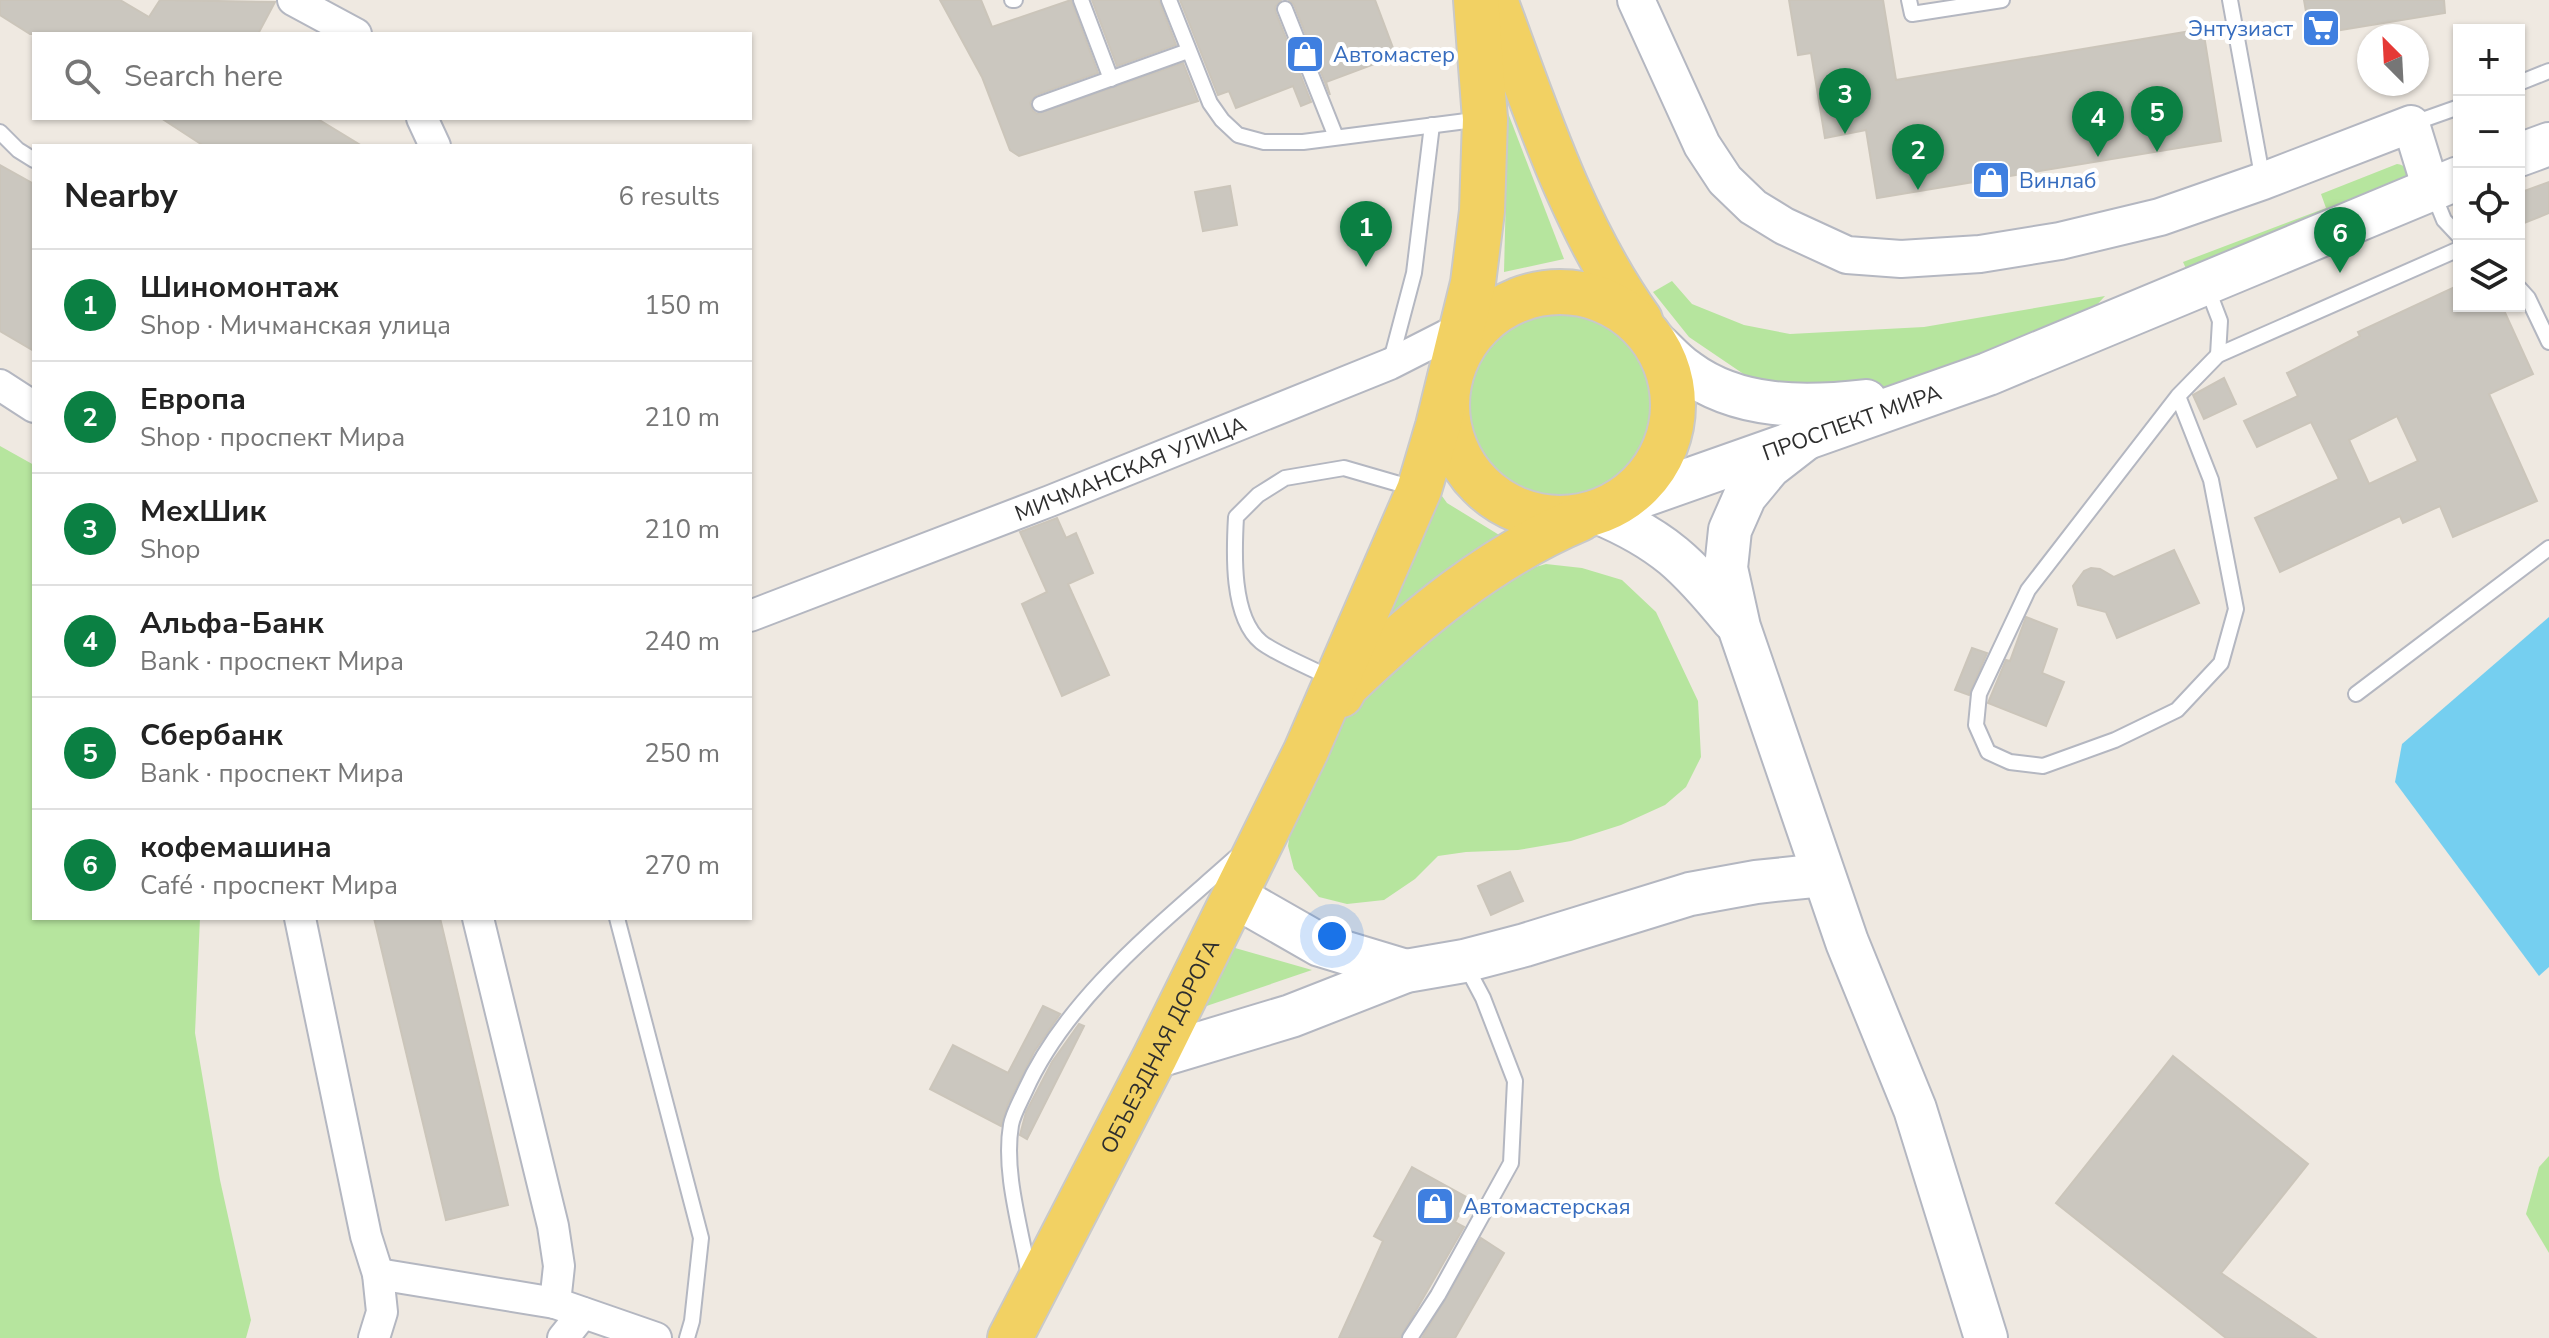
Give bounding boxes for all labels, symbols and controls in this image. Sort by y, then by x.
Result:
supermarket icon: Энтузиаст [2300,7,2342,49]
place label: Энтузиаст [2188,14,2293,44]
north arrow [2357,24,2429,96]
map controls [2453,24,2525,312]
button: + [2453,24,2525,96]
search box [32,32,752,120]
shop icon: Автомастер [1284,33,1326,75]
place label: Автомастер [1333,40,1455,70]
icon: search [60,54,104,98]
text: Search here [124,56,283,97]
pin: 3 [1819,68,1871,134]
pin: 5 [2131,86,2183,152]
pin: 4 [2072,91,2124,157]
button: − [2453,96,2525,168]
pin: 2 [1892,124,1944,190]
shop icon: Винлаб [1970,159,2012,201]
place label: Винлаб [2019,166,2097,196]
button: locate [2453,168,2525,240]
text: Nearby [64,173,178,219]
text: 6 results [619,179,720,214]
pin: 1 [1340,201,1392,267]
pin: 6 [2314,207,2366,273]
button: layers [2453,240,2525,312]
text: Шиномонтаж [140,267,338,308]
text: 1 [82,288,98,323]
text: 150 m [644,288,720,323]
text: Shop · Мичманская улица [140,308,451,343]
street label: ПРОСПЕКТ МИРА [1758,378,1946,469]
text: Европа [140,379,246,420]
text: 2 [82,400,98,435]
text: 210 m [644,400,720,435]
street label: МИЧМАНСКАЯ УЛИЦА [1011,409,1251,529]
text: Shop · проспект Мира [140,420,405,455]
text: МехШик [140,491,266,532]
text: 3 [82,512,98,547]
text: 210 m [644,512,720,547]
text: Shop [140,532,200,567]
text: Альфа-Банк [140,603,324,644]
text: 4 [82,624,98,659]
text: 240 m [644,624,720,659]
text: Bank · проспект Мира [140,644,404,679]
text: Сбербанк [140,715,283,756]
text: 5 [82,736,98,771]
text: 250 m [644,736,720,771]
text: Bank · проспект Мира [140,756,404,791]
text: кофемашина [140,827,332,868]
text: 6 [82,848,98,883]
text: 270 m [644,848,720,883]
text: Café · проспект Мира [140,868,398,903]
your location [1312,916,1352,956]
street label: ОБЪЕЗДНАЯ ДОРОГА [1094,934,1227,1159]
shop icon: Автомастерская [1414,1185,1456,1227]
place label: Автомастерская [1463,1192,1631,1222]

